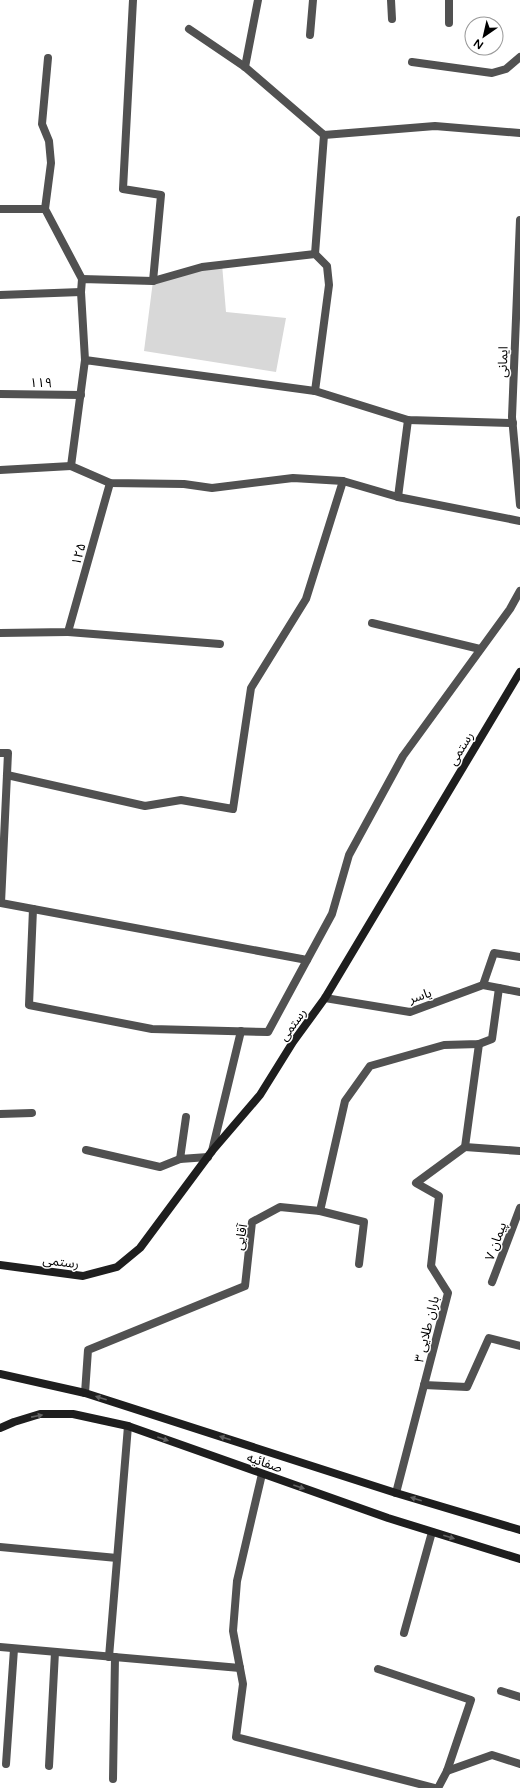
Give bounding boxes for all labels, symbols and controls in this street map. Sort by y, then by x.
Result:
north arrow [464,16,504,56]
text: N [471,36,486,52]
street label: ایمانی [494,346,512,378]
street label: ۱۱۹ [30,375,52,391]
street label: ۱۲۵ [68,541,90,567]
street label: رستمی [445,729,477,768]
street label: یاسر [406,985,434,1007]
street label: رستمی [276,1005,310,1044]
street label: پیمان ۷ [482,1220,511,1263]
street label: آقایی [231,1222,251,1251]
street label: رستمی [42,1252,80,1272]
street label: باران طلایی ۳ [411,1294,443,1364]
one-way arrow [95,1395,107,1401]
one-way arrow [31,1412,43,1418]
one-way arrow [219,1435,231,1441]
one-way arrow [158,1436,170,1442]
street label: صفائیه [245,1449,285,1477]
one-way arrow [293,1484,305,1490]
one-way arrow [409,1496,421,1502]
one-way arrow [443,1534,455,1540]

